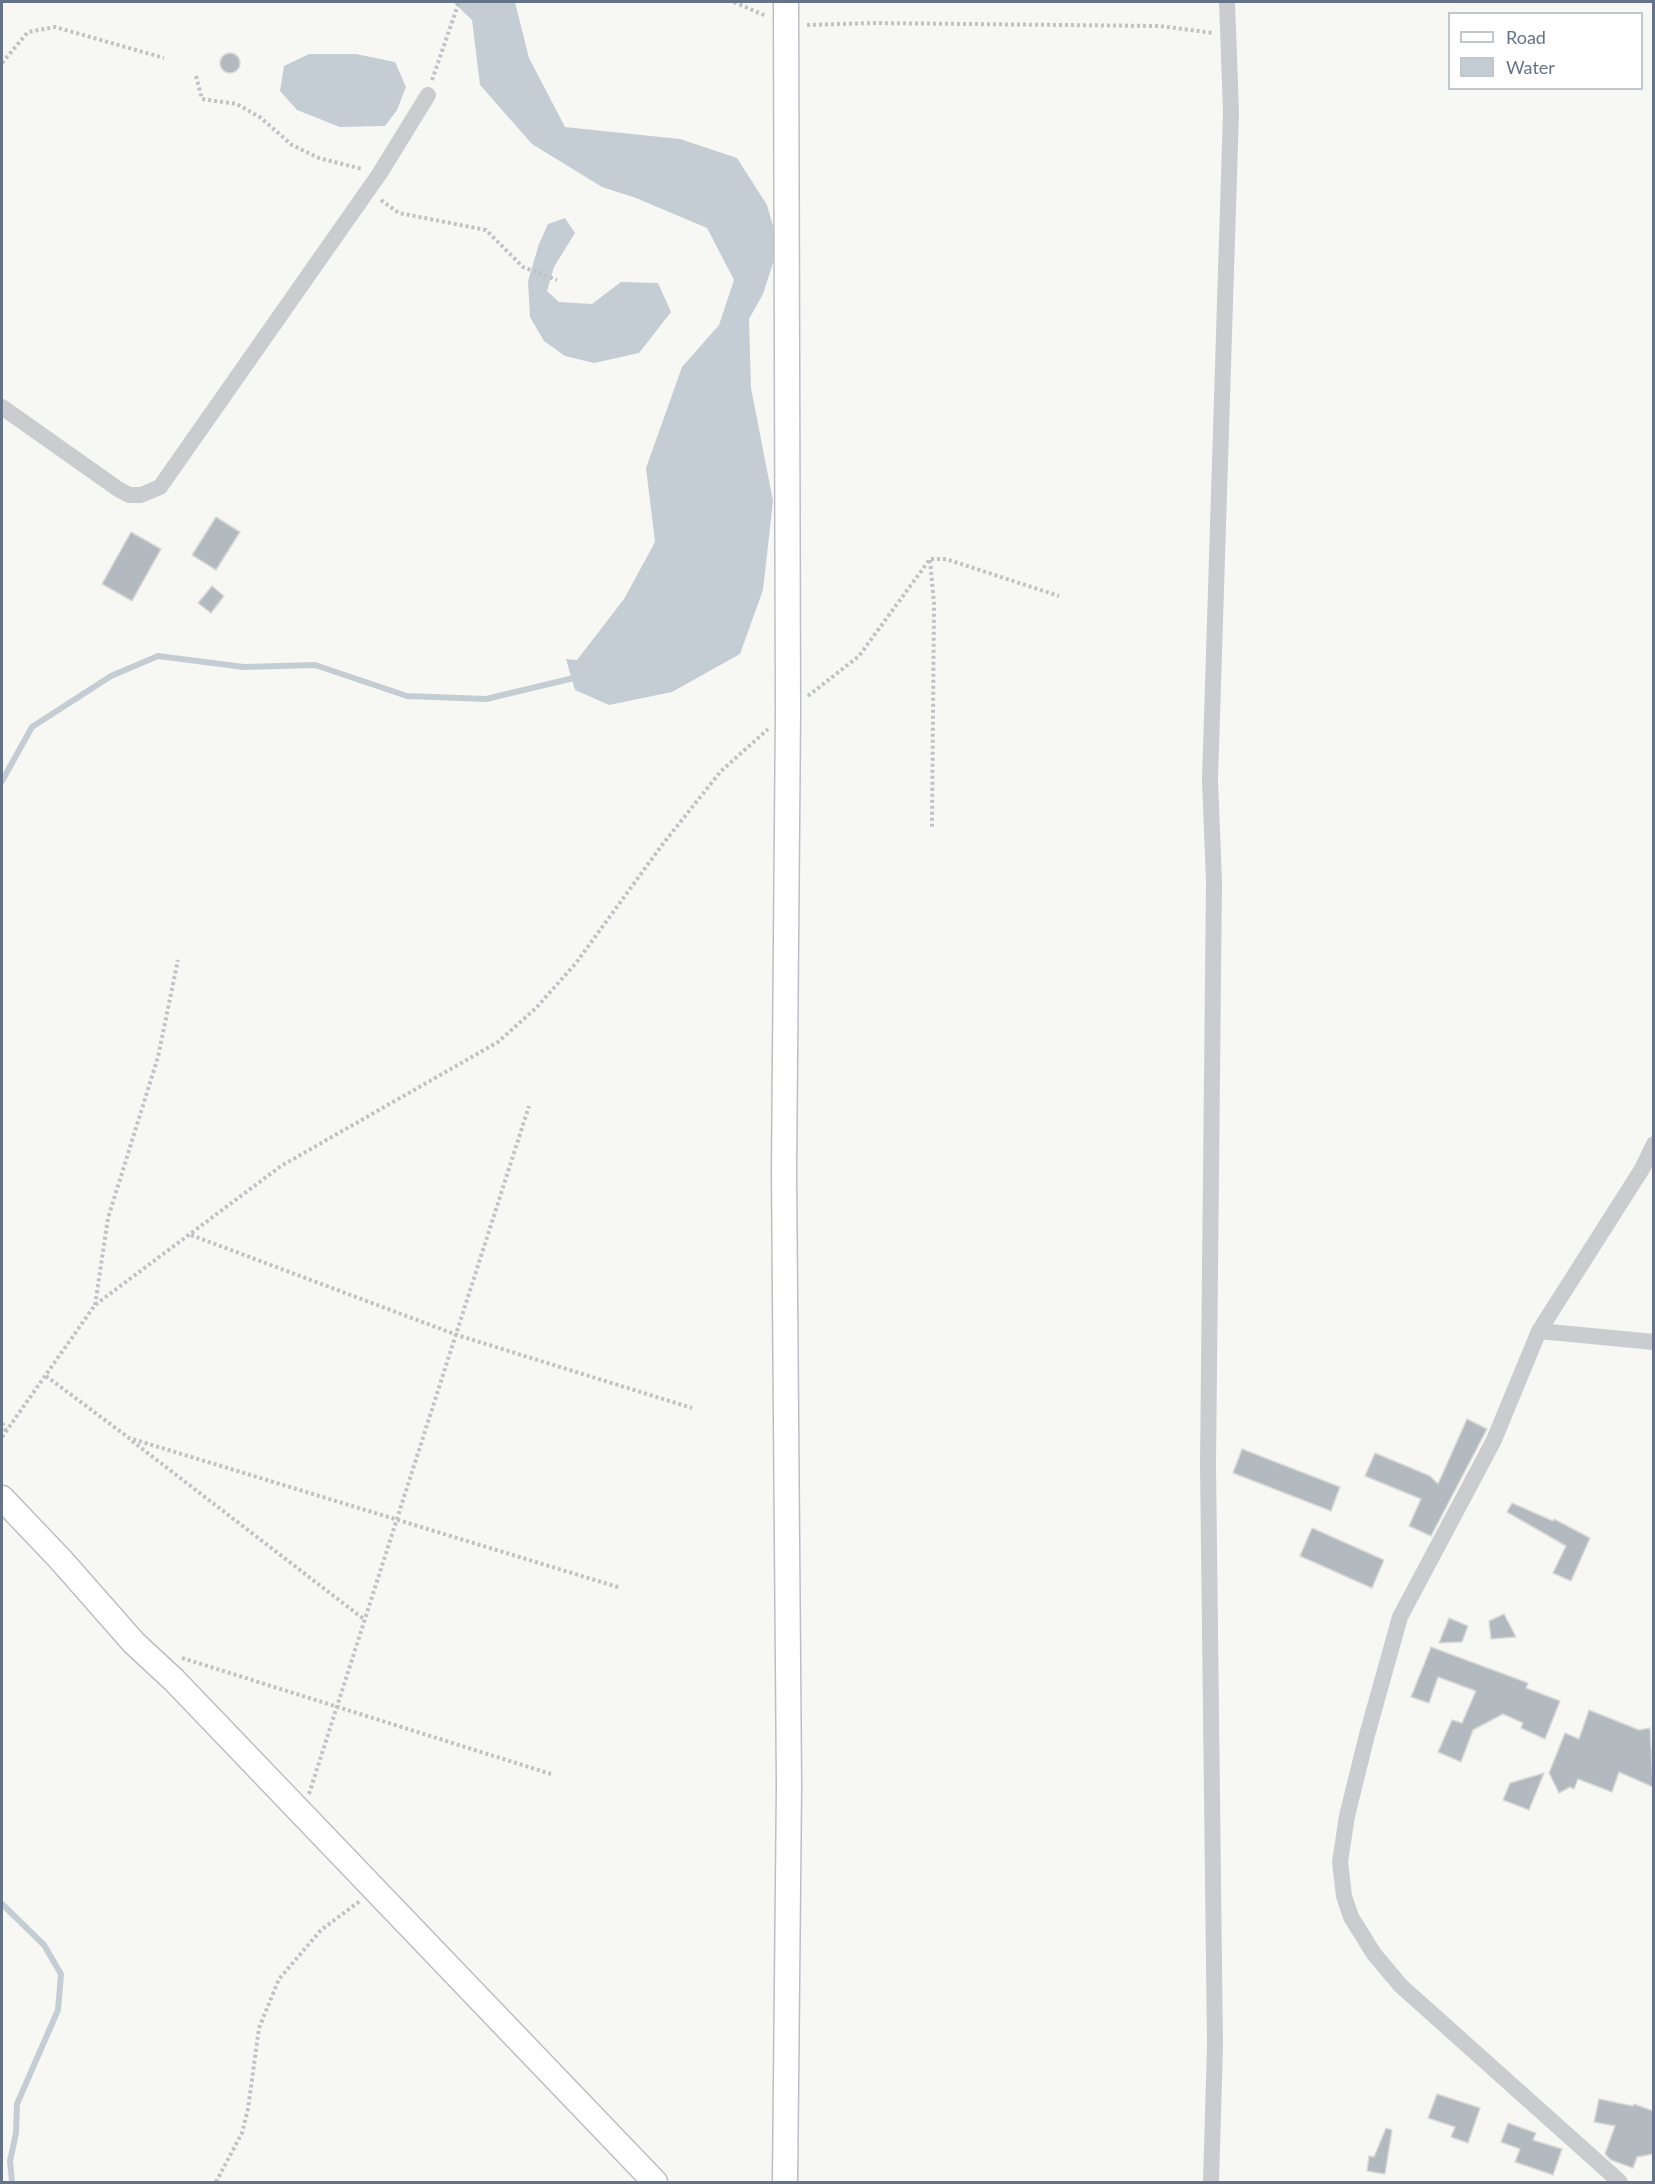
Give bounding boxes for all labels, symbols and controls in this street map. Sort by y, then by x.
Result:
legend [1448,12,1643,90]
text: Road [1506,26,1546,48]
text: Water [1506,56,1555,78]

